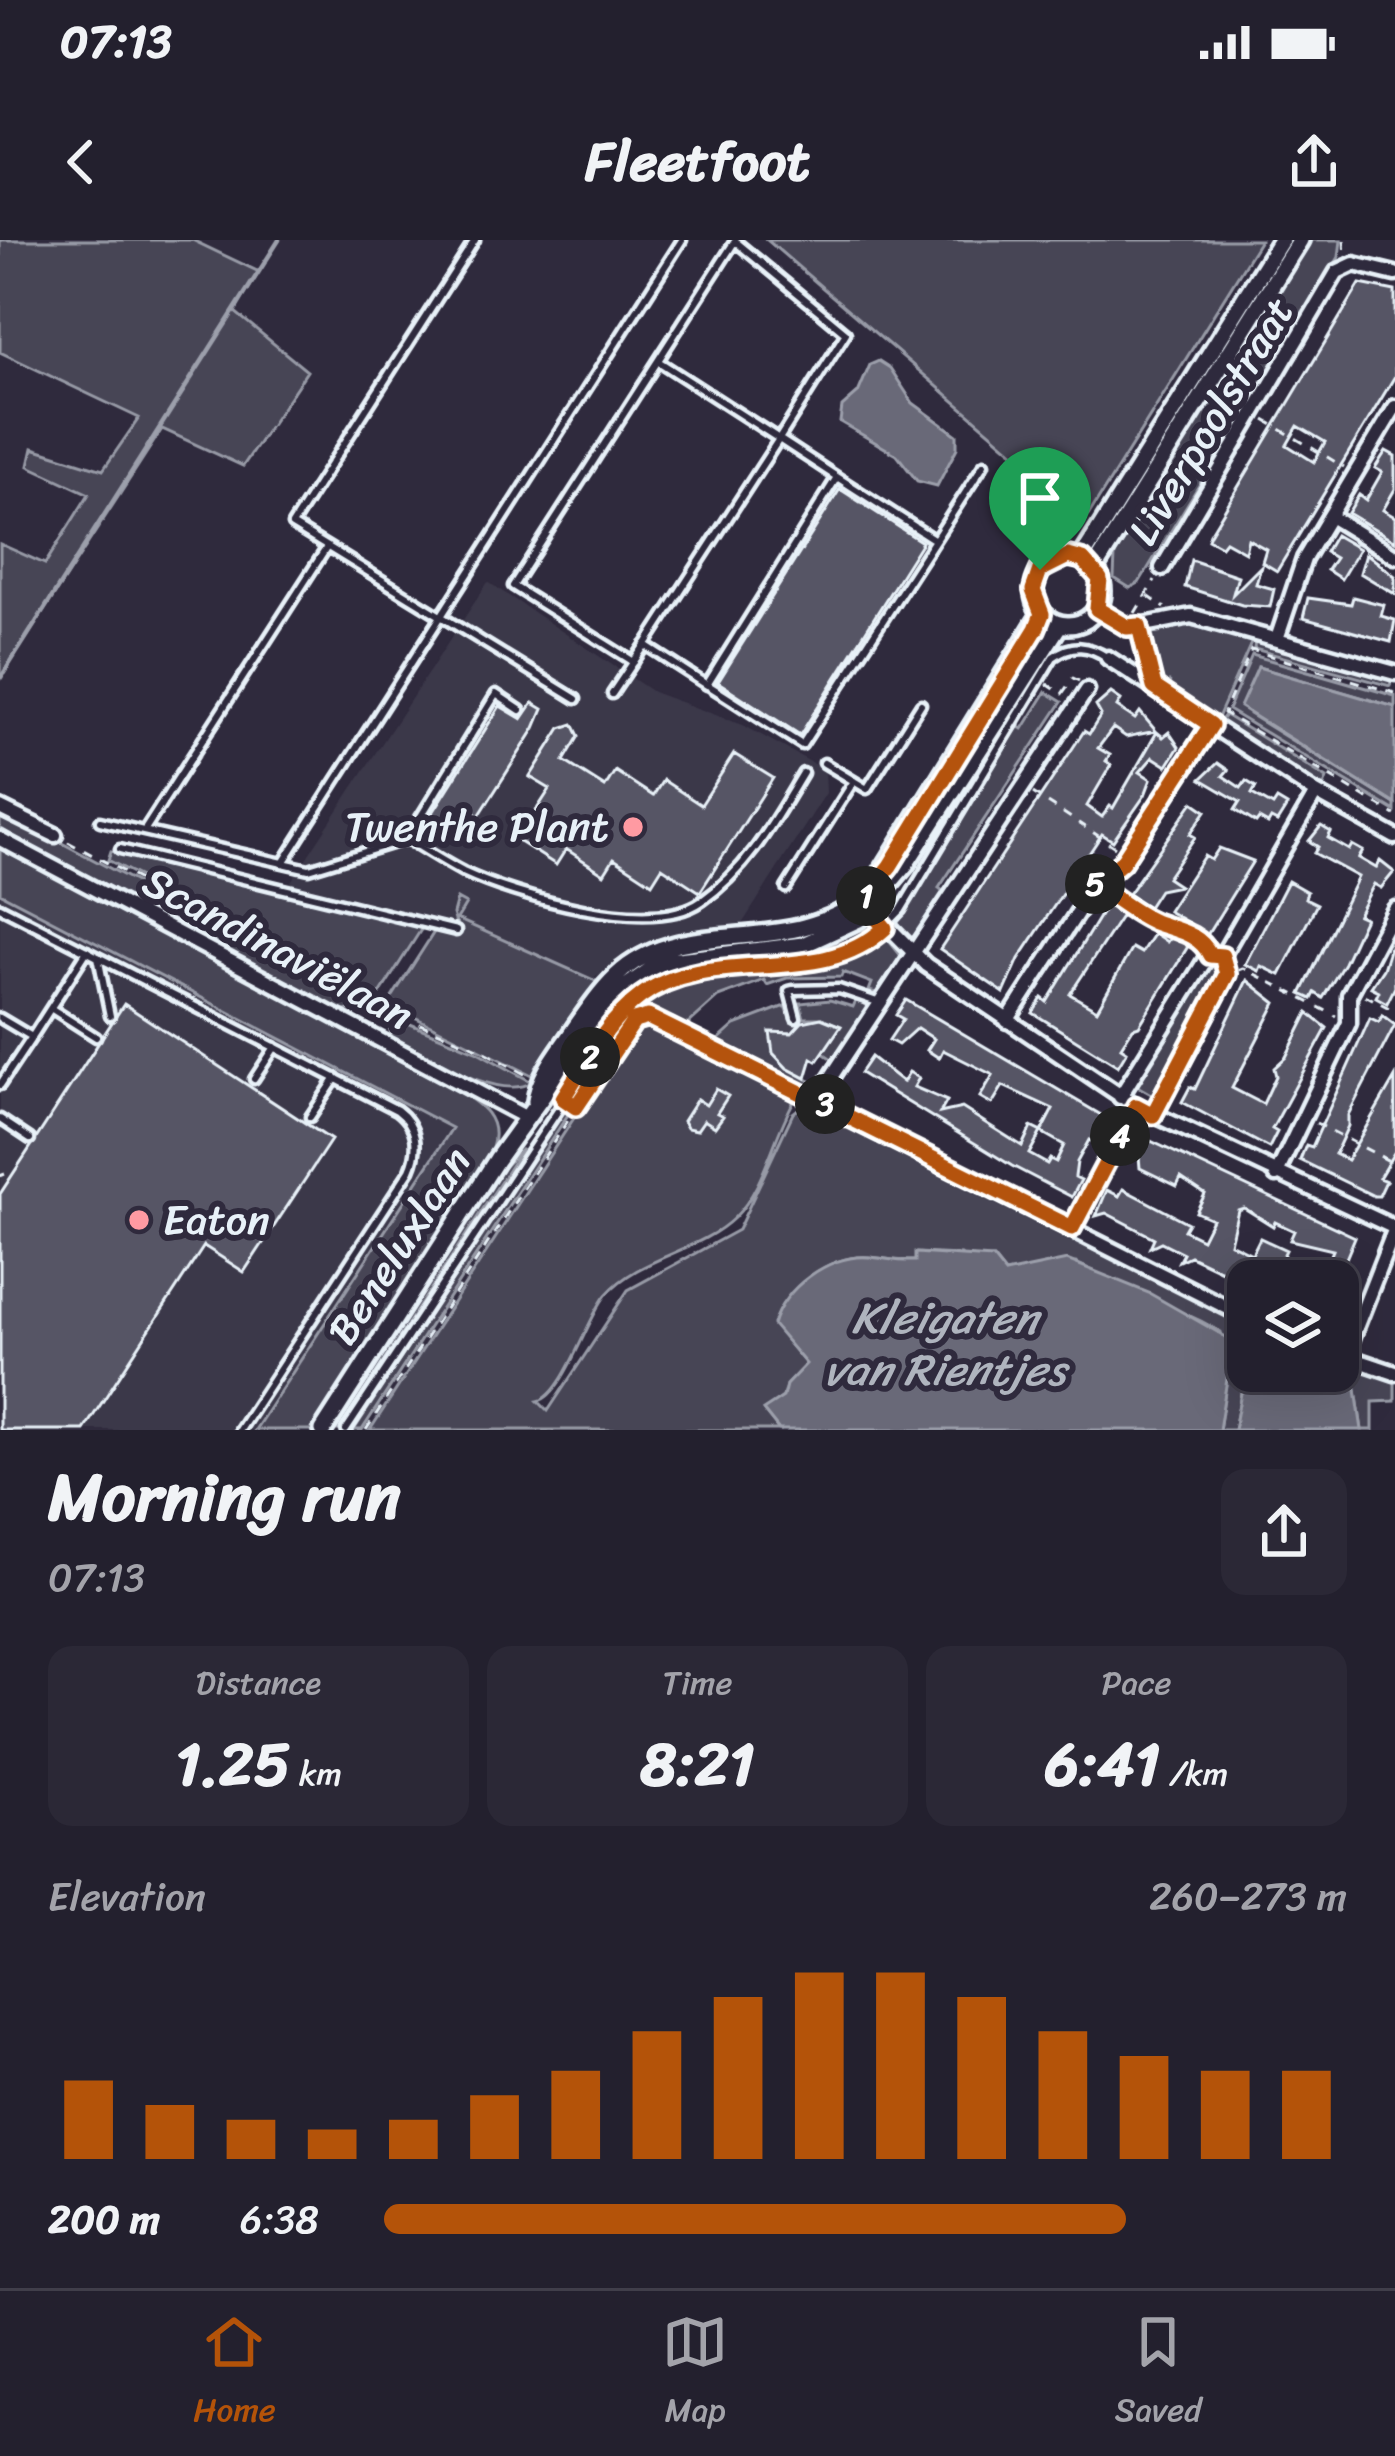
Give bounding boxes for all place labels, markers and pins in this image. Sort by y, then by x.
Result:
pin [989,447,1091,570]
place label: Twenthe Plant [345,790,609,864]
marker: Twenthe Plant [620,814,646,840]
pin: 5 [1065,854,1125,914]
pin: 1 [836,866,896,926]
pin: 2 [560,1027,620,1087]
pin: 3 [795,1074,855,1134]
pin: 4 [1090,1106,1150,1166]
place label: Eaton [163,1183,270,1257]
marker: Eaton [126,1207,152,1233]

